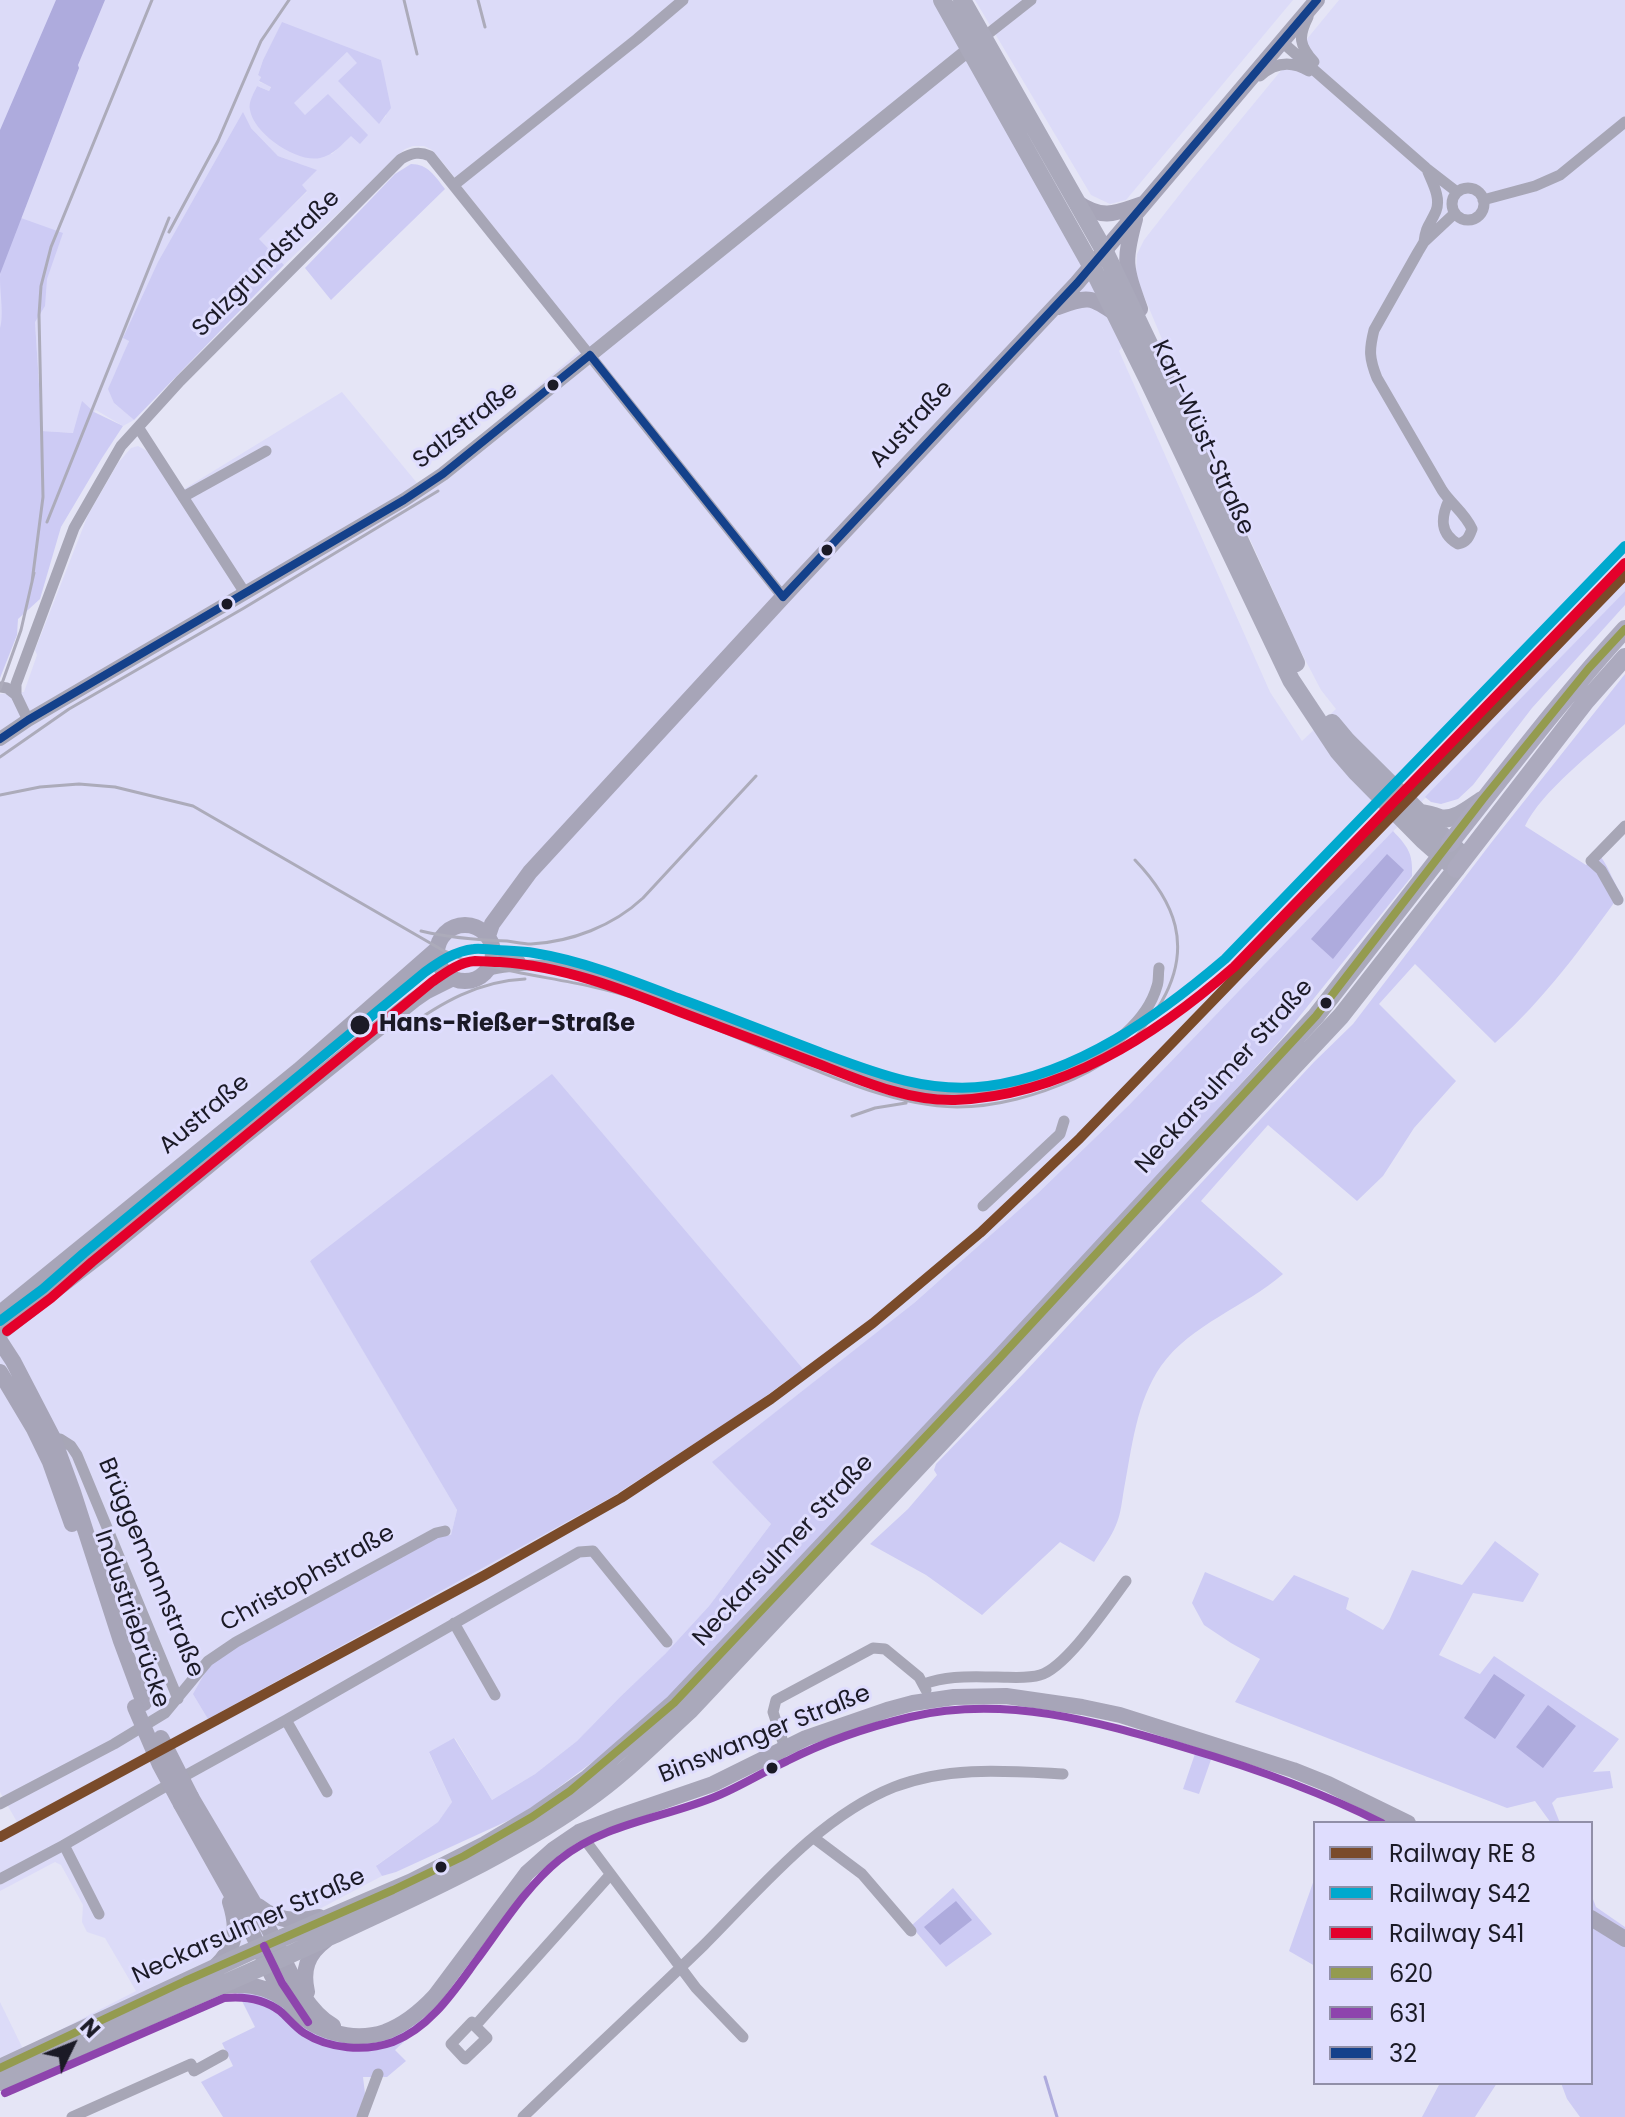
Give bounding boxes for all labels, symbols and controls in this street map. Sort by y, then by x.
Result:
street label: Salzgrundstraße [187,184,347,344]
street label: Karl-Wüst-Straße [1144,336,1260,540]
street label: Austraße [864,375,960,475]
street label: Salzstraße [408,376,524,476]
unlabelled marker [545,377,561,393]
unlabelled marker [819,542,835,558]
unlabelled marker [219,596,235,612]
street label: Neckarsulmer Straße [1130,974,1320,1180]
unlabelled marker [1318,995,1334,1011]
place label: Hans-Rießer-Straße [379,1011,635,1039]
marker: Hans-Rießer-Straße [348,1013,372,1037]
street label: Austraße [154,1069,256,1161]
street label: Neckarsulmer Straße [688,1449,880,1653]
street label: Brüggemannstraße [91,1454,209,1682]
street label: Christophstraße [216,1519,400,1639]
street label: Industriebrücke [87,1526,175,1712]
street label: Binswanger Straße [655,1679,875,1791]
unlabelled marker [764,1760,780,1776]
legend [1313,1821,1593,2085]
text: Railway RE 8 [1389,1837,1536,1870]
unlabelled marker [433,1859,449,1875]
street label: Neckarsulmer Straße [128,1863,370,1991]
text: Railway S42 [1389,1877,1530,1910]
text: Railway S41 [1389,1917,1524,1950]
text: 620 [1389,1957,1433,1990]
text: 631 [1389,1997,1426,2030]
north arrow [32,2005,112,2085]
text: N [73,2012,107,2045]
text: 32 [1389,2037,1417,2070]

